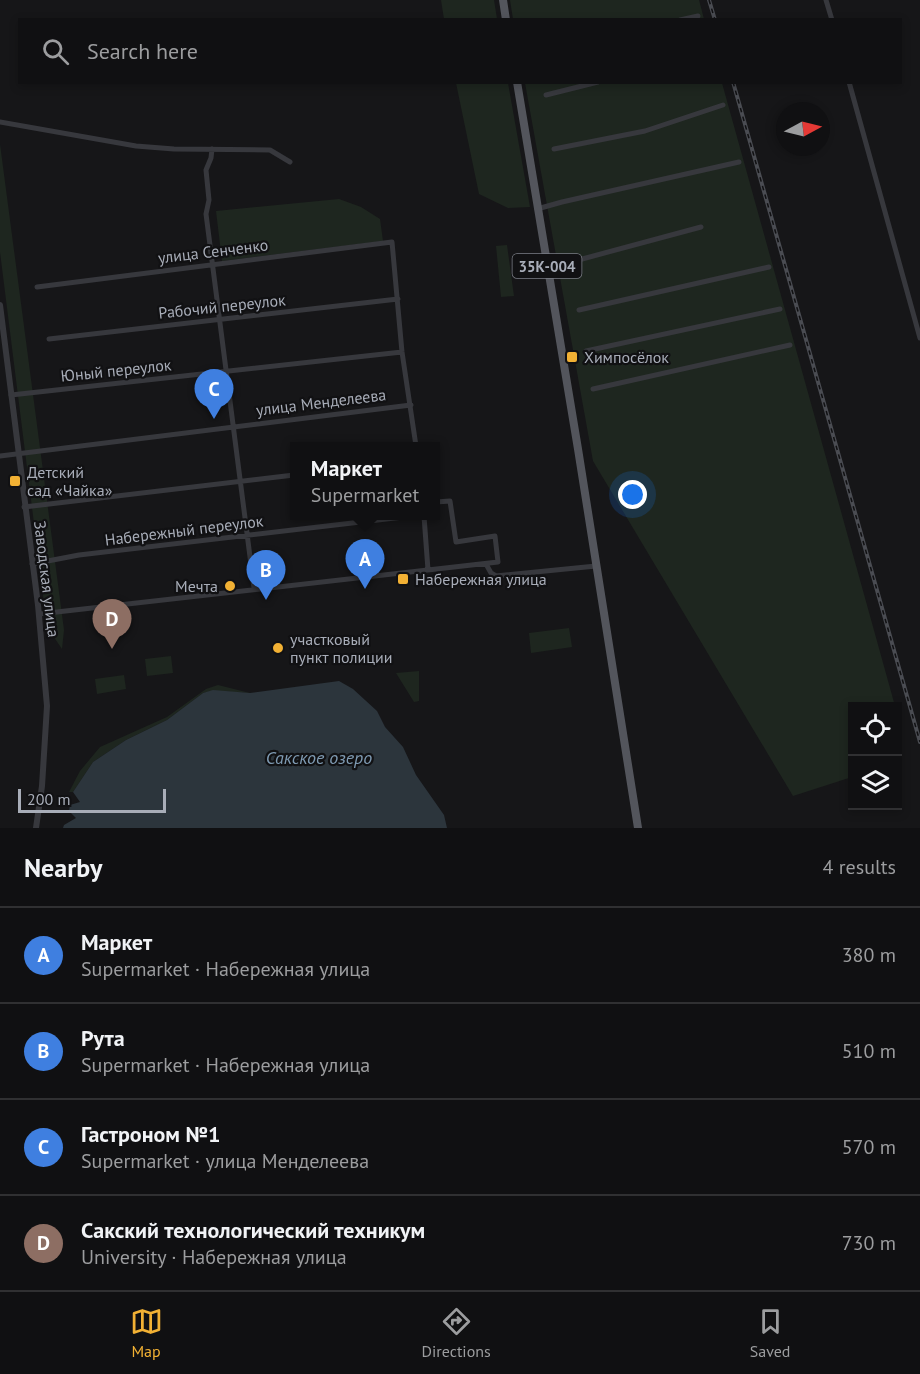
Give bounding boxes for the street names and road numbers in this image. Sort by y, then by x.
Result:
street label: улица Сенченко [157,234,269,268]
road number: 35К-004 [512,254,582,278]
street label: Рабочий переулок [157,289,287,323]
street label: Юный переулок [60,354,173,386]
street label: улица Менделеева [255,384,387,420]
street label: Набережный переулок [104,510,265,550]
street label: Заводская улица [30,520,64,638]

